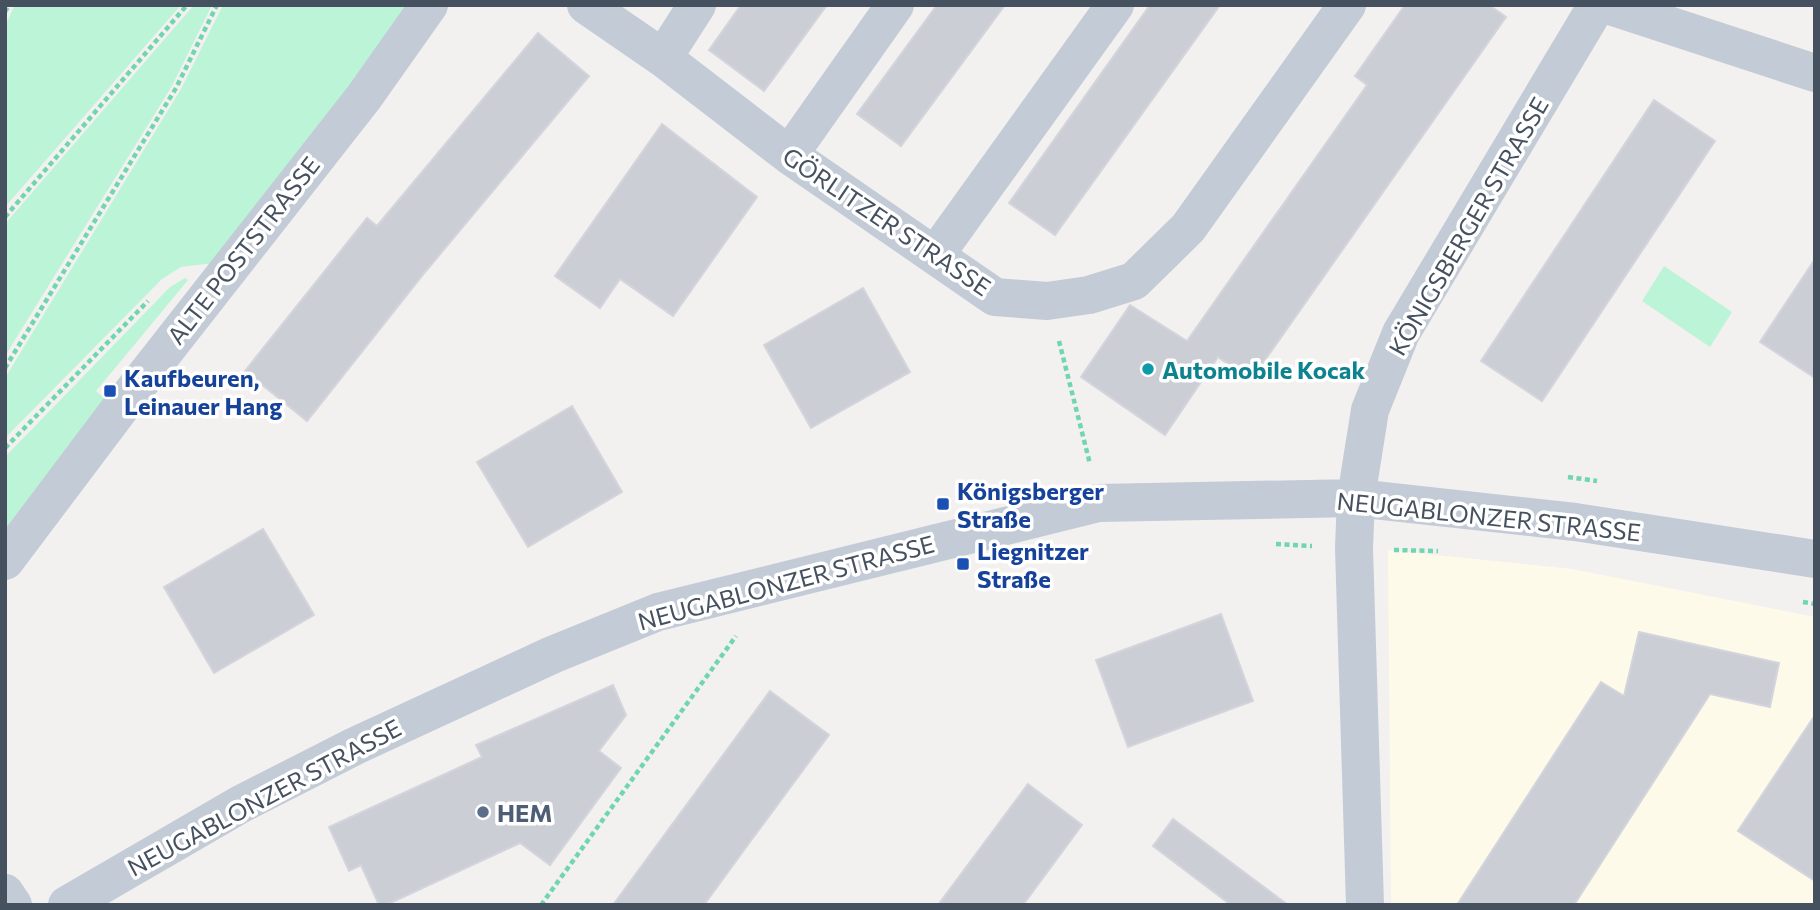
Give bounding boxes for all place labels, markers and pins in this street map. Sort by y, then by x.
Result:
place label: Automobile Kocak [1162,355,1365,384]
marker: Automobile Kocak [1140,361,1156,377]
place label: Kaufbeuren, Leinauer Hang [124,363,282,420]
marker: Kaufbeuren, Leinauer Hang [102,383,118,399]
place label: Königsberger Straße [957,476,1104,533]
marker: Königsberger Straße [935,496,951,512]
place label: Liegnitzer Straße [977,536,1089,593]
marker: Liegnitzer Straße [955,556,971,572]
place label: HEM [497,798,552,827]
marker: HEM [475,804,491,820]

